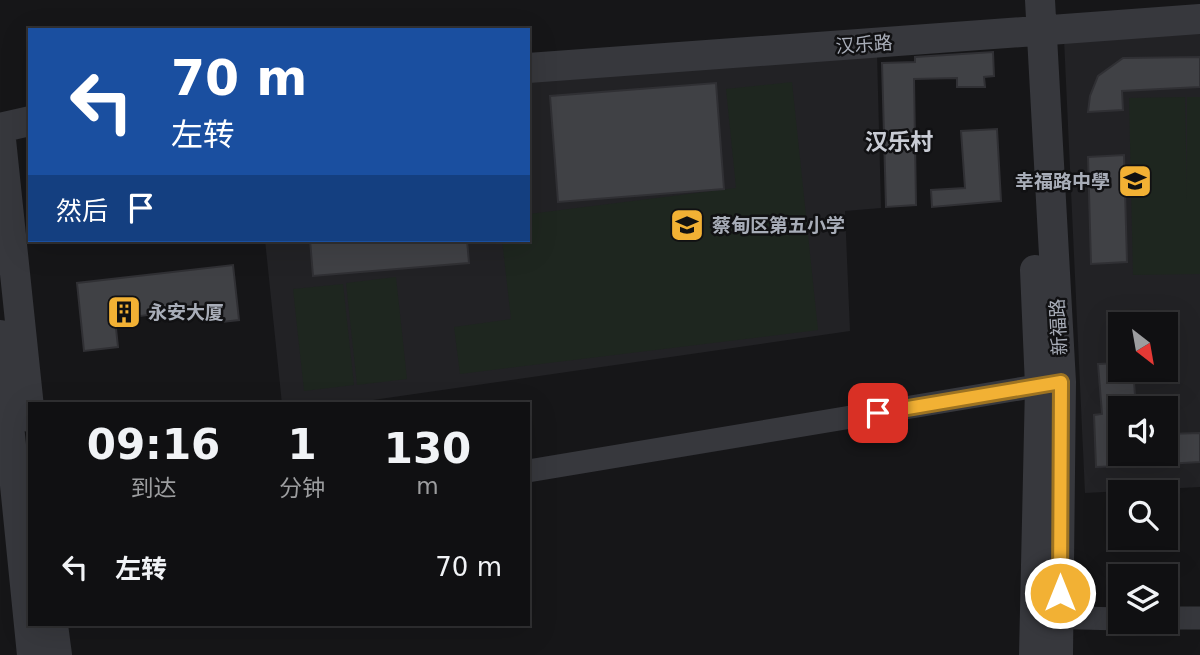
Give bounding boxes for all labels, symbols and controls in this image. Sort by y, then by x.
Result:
street label: 汉乐路 [835,31,893,57]
text: 70 m [171,50,307,107]
icon: left [56,56,147,147]
text: 左转 [171,116,235,154]
district label: 汉乐村 [865,129,934,155]
school or university icon: 幸福路中學 [1116,162,1154,200]
place label: 幸福路中學 [1015,170,1110,192]
icon: arrive [122,189,160,227]
text: 然后 [56,196,108,226]
school or university icon: 蔡甸区第五小学 [668,206,706,244]
place label: 蔡甸区第五小学 [712,214,845,236]
building icon: 永安大厦 [105,293,143,331]
street label: 新福路 [1046,298,1070,356]
place label: 永安大厦 [148,301,224,323]
north arrow [1108,312,1178,382]
map controls [1108,312,1178,634]
pin [848,383,908,443]
icon: arrive [859,394,897,432]
button: sound [1108,396,1178,466]
text: 09:16 [87,420,220,469]
text: 1 [287,420,317,469]
text: 130 [384,424,471,473]
text: m [416,473,439,499]
text: 到达 [131,475,177,501]
text: 分钟 [279,475,325,501]
button: search [1108,480,1178,550]
icon: left [56,548,94,586]
text: 70 m [435,552,502,582]
text: 左转 [115,554,167,584]
position arrow [1023,556,1097,630]
button: layers [1108,564,1178,634]

